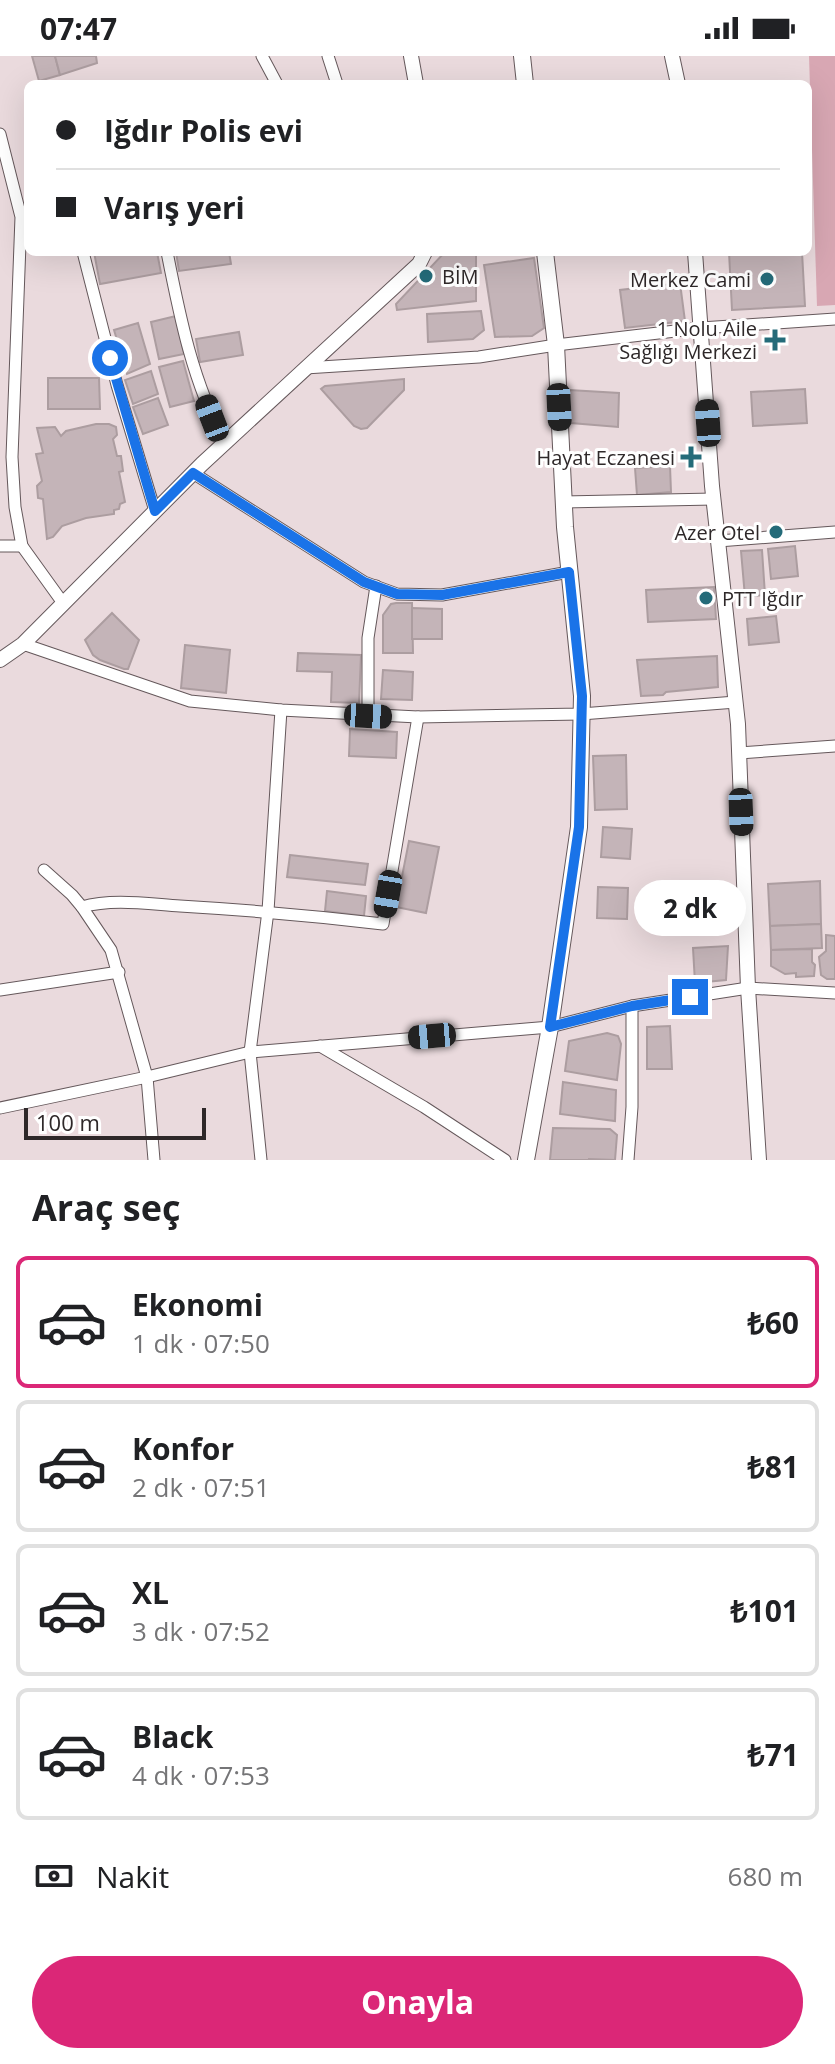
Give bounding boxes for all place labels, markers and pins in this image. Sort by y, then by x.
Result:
place label: BİM [442,263,479,290]
place label: Merkez Cami [630,266,751,293]
marker: BİM [417,267,435,285]
marker: Merkez Cami [758,270,776,288]
place label: 1 Nolu Aile Sağlığı Merkezi [619,315,757,365]
marker: 1 Nolu Aile Sağlığı Merkezi [764,329,786,351]
place label: Hayat Eczanesi [536,444,675,471]
marker: Hayat Eczanesi [682,448,700,466]
place label: Azer Otel [674,519,760,546]
marker: Azer Otel [767,523,785,541]
place label: PTT Iğdır [722,585,803,612]
marker: PTT Iğdır [697,589,715,607]

